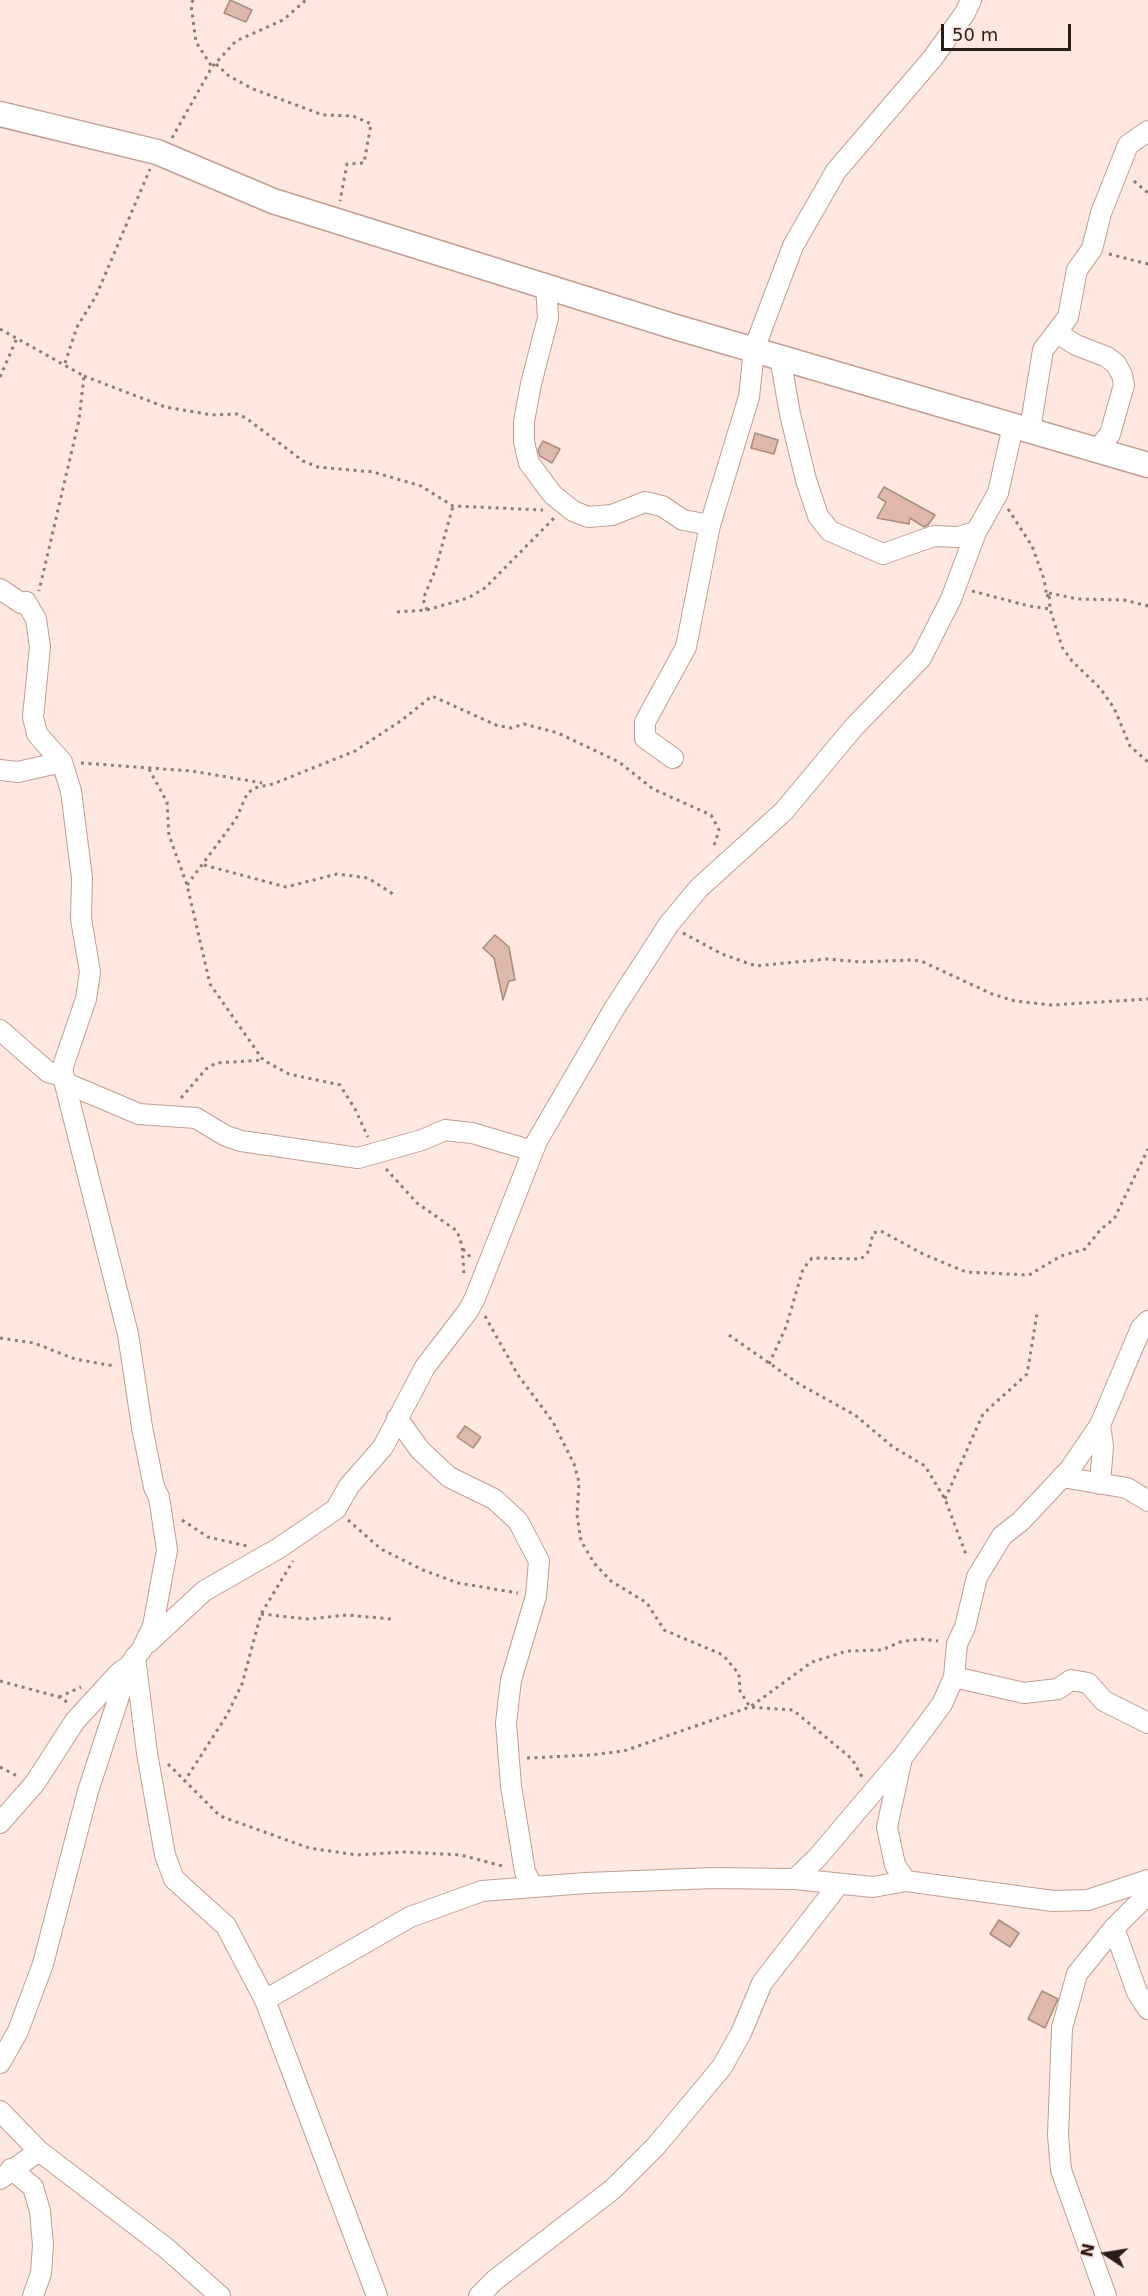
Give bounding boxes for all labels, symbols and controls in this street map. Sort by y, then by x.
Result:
scale bar [944,12,1074,50]
text: 50 m [952,24,998,45]
north arrow [1076,2224,1136,2284]
text: N [1077,2242,1099,2259]

